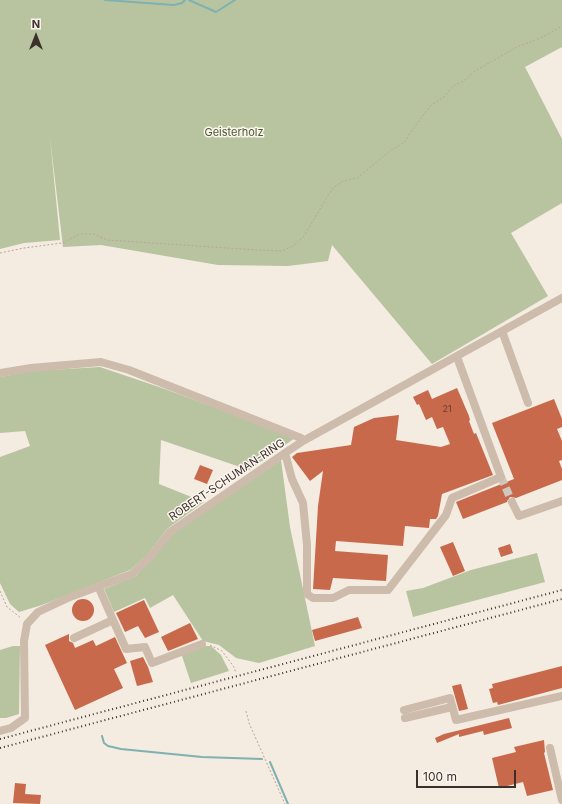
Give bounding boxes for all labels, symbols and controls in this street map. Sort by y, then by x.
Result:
north arrow [16,16,56,56]
text: N [32,17,40,31]
park label: Geisterholz [204,126,264,140]
house number: 21 [442,404,452,414]
street label: ROBERT-SCHUMAN-RING [167,436,287,524]
scale bar [418,762,518,788]
text: 100 m [423,769,457,784]

